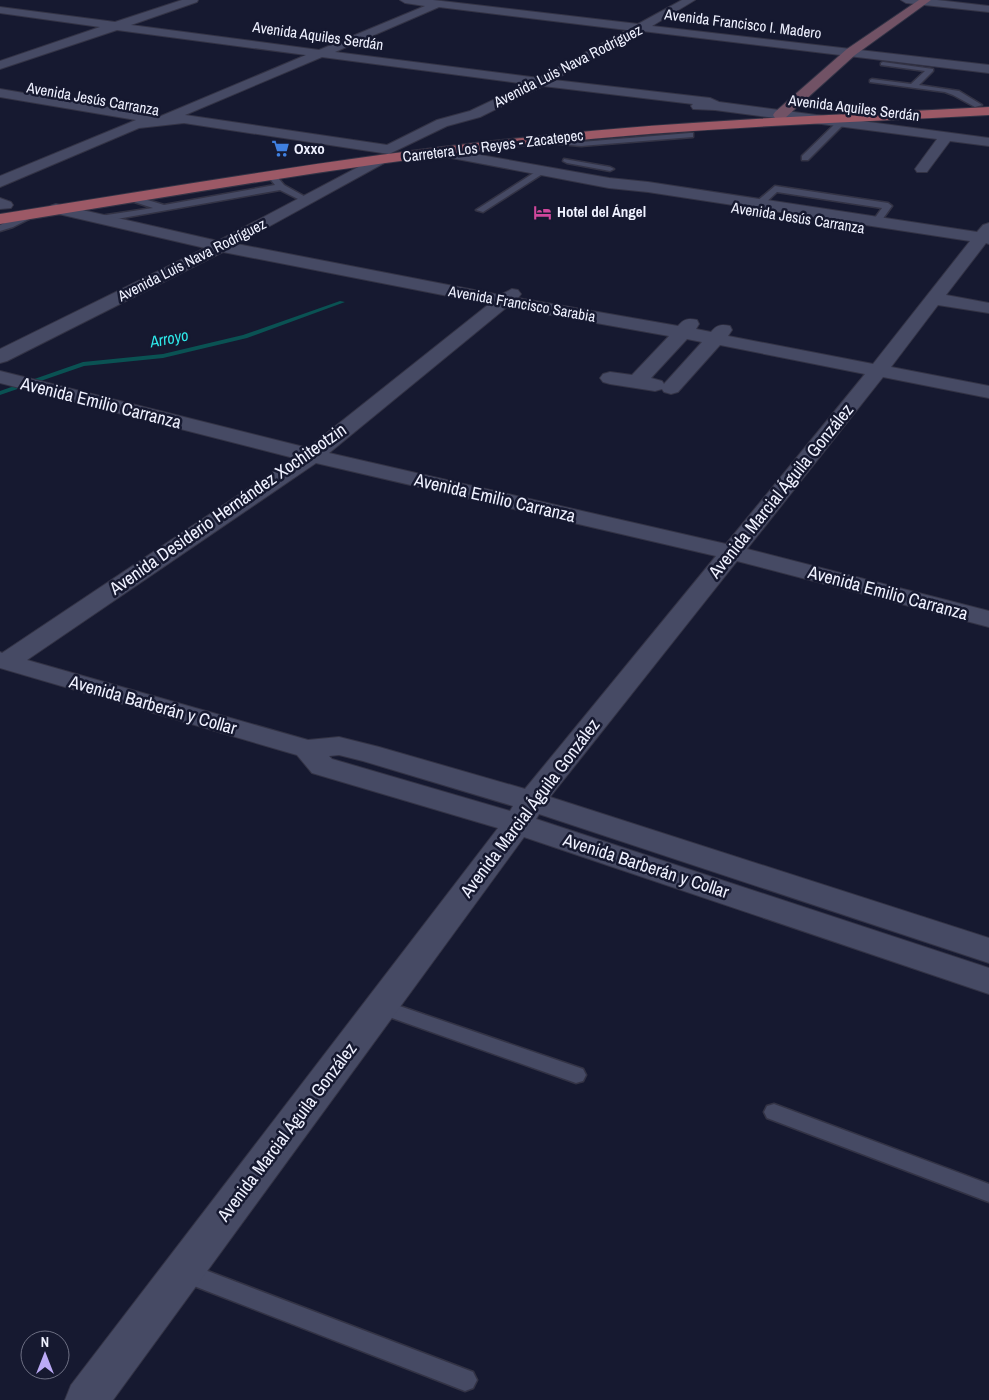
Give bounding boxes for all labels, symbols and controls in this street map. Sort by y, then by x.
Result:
street label: Avenida Francisco I. Madero [663,3,823,44]
street label: Avenida Aquiles Serdán [250,16,385,55]
street label: Avenida Luis Nava Rodríguez [489,19,646,113]
street label: Avenida Jesús Carranza [24,76,161,121]
street label: Avenida Aquiles Serdán [786,89,921,126]
street label: Carretera Los Reyes - Zacatepec [401,124,584,167]
place label: Oxxo [294,138,325,159]
supermarket icon: Oxxo [270,139,290,159]
street label: Avenida Jesús Carranza [729,196,866,238]
place label: Hotel del Ángel [557,201,646,222]
hotel icon: Hotel del Ángel [533,202,553,222]
street label: Avenida Luis Nava Rodríguez [113,213,270,307]
street label: Avenida Francisco Sarabia [446,280,597,327]
water label: Arroyo [147,324,190,353]
street label: Avenida Emilio Carranza [17,370,184,435]
street label: Avenida Marcial Águila González [702,398,859,584]
street label: Avenida Desiderio Hernández Xochiteotzin [103,417,351,601]
street label: Avenida Emilio Carranza [411,467,578,528]
street label: Avenida Emilio Carranza [804,559,971,626]
street label: Avenida Barberán y Collar [66,668,240,740]
street label: Avenida Marcial Águila González [453,713,605,903]
street label: Avenida Barberán y Collar [559,827,732,904]
street label: Avenida Marcial Águila González [210,1037,362,1227]
north arrow [20,1330,70,1380]
text: N [41,1333,49,1351]

